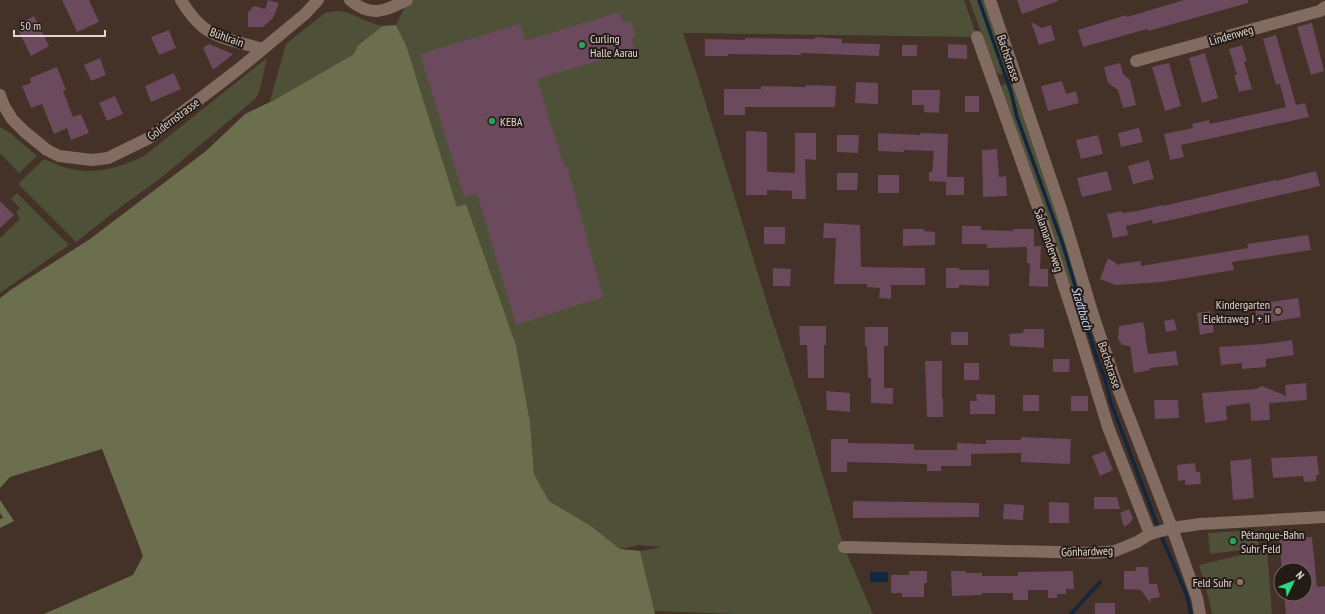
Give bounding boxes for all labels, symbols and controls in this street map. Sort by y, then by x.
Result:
scale bar [14,12,105,38]
text: 50 m [20,18,41,33]
street label: Lindenweg [1207,22,1255,48]
street label: Bühlrain [208,24,246,50]
place label: Curling Halle Aarau [590,31,638,60]
street label: Bachstrasse [994,33,1024,83]
marker: Curling Halle Aarau [577,40,587,50]
street label: Goldernstrasse [144,95,202,143]
place label: KEBA [500,114,523,129]
marker: KEBA [487,116,497,126]
street label: Salamanderweg [1031,206,1067,274]
water label: Stadtbach [1067,284,1097,333]
place label: Kindergarten Elektraweg I + II [1203,297,1270,326]
marker: Kindergarten Elektraweg I + II [1273,306,1283,316]
street label: Bachstrasse [1095,340,1125,390]
place label: Pétanque-Bahn Suhr Feld [1241,527,1304,556]
marker: Pétanque-Bahn Suhr Feld [1228,536,1238,546]
street label: Gönhardweg [1061,543,1113,559]
north arrow [1273,562,1313,602]
text: N [1293,568,1307,582]
place label: Feld Suhr [1193,575,1233,590]
marker: Feld Suhr [1235,577,1245,587]

